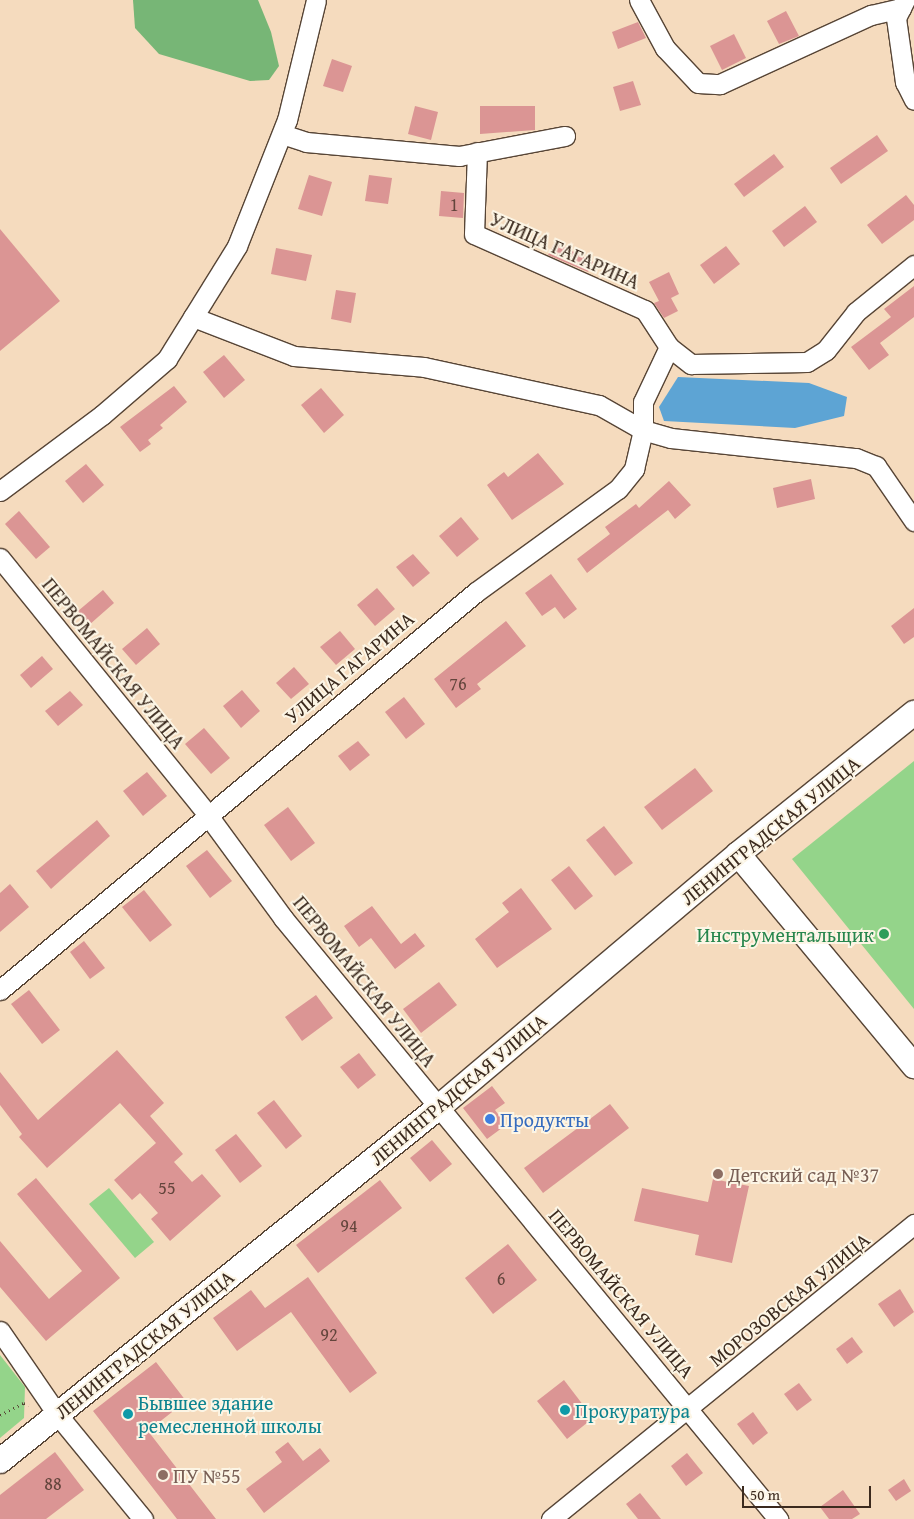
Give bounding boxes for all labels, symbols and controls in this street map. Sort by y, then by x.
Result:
house number: 1 [450,194,458,216]
street label: УЛИЦА ГАГАРИНА [487,206,643,294]
street label: ПЕРВОМАЙСКАЯ УЛИЦА [38,573,190,753]
street label: УЛИЦА ГАГАРИНА [280,606,418,728]
house number: 76 [449,673,467,695]
street label: ЛЕНИНГРАДСКАЯ УЛИЦА [676,750,864,910]
street label: ПЕРВОМАЙСКАЯ УЛИЦА [289,891,441,1071]
place label: Инструментальщик [697,922,874,946]
marker: Инструментальщик [878,928,890,940]
street label: ЛЕНИНГРАДСКАЯ УЛИЦА [365,1008,551,1170]
place label: Продукты [500,1107,589,1131]
marker: Продукты [484,1113,496,1125]
place label: Детский сад №37 [728,1162,879,1186]
marker: Детский сад №37 [712,1168,724,1180]
house number: 55 [158,1177,176,1199]
street label: ПЕРВОМАЙСКАЯ УЛИЦА [544,1204,700,1382]
house number: 94 [340,1215,358,1237]
street label: МОРОЗОВСКАЯ УЛИЦА [704,1227,874,1371]
street label: ЛЕНИНГРАДСКАЯ УЛИЦА [50,1264,238,1424]
house number: 6 [497,1268,505,1290]
house number: 92 [320,1324,338,1346]
place label: Бывшее здание ремесленной школы [138,1390,322,1437]
place label: Прокуратура [575,1398,690,1422]
marker: Прокуратура [559,1404,571,1416]
marker: Бывшее здание ремесленной школы [122,1408,134,1420]
place label: ПУ №55 [173,1463,241,1487]
marker: ПУ №55 [157,1469,169,1481]
house number: 88 [44,1473,62,1495]
scale bar [744,1476,873,1508]
text: 50 m [750,1484,780,1505]

